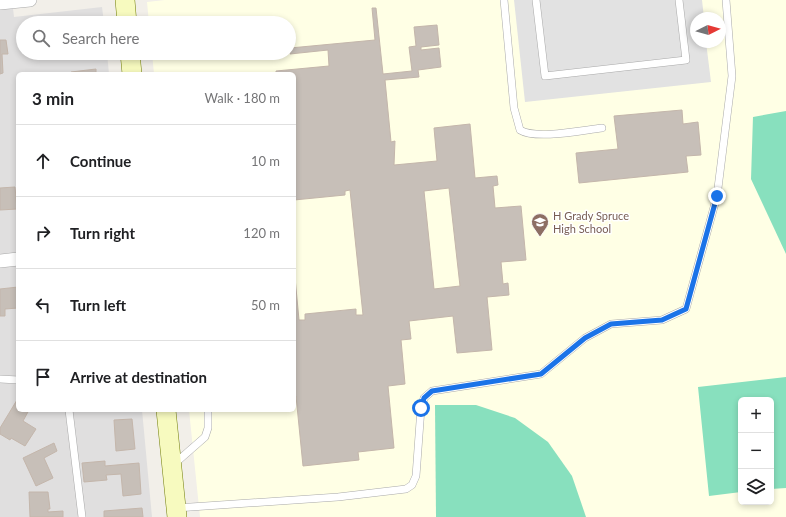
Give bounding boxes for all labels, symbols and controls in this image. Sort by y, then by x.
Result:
north arrow [690,12,726,48]
search box [16,16,296,60]
icon: search [30,27,52,49]
text: Search here [62,29,139,47]
text: 3 min [32,88,74,109]
text: Walk · 180 m [204,90,280,106]
icon: ahead [32,150,54,172]
text: Continue [70,152,131,170]
text: 10 m [251,153,280,169]
route end [708,187,726,205]
place label: H Grady Spruce High School [553,209,629,235]
school or university icon: H Grady Spruce High School [530,212,550,237]
icon: right [32,222,54,244]
text: Turn right [70,224,135,242]
text: 120 m [243,225,280,241]
icon: left [32,294,54,316]
text: Turn left [70,296,126,314]
text: 50 m [251,297,280,313]
icon: arrive [32,366,54,388]
text: Arrive at destination [70,368,207,386]
map controls [738,397,774,505]
button: + [738,397,774,433]
route start [412,399,430,417]
button: − [738,433,774,469]
button: layers [738,469,774,505]

